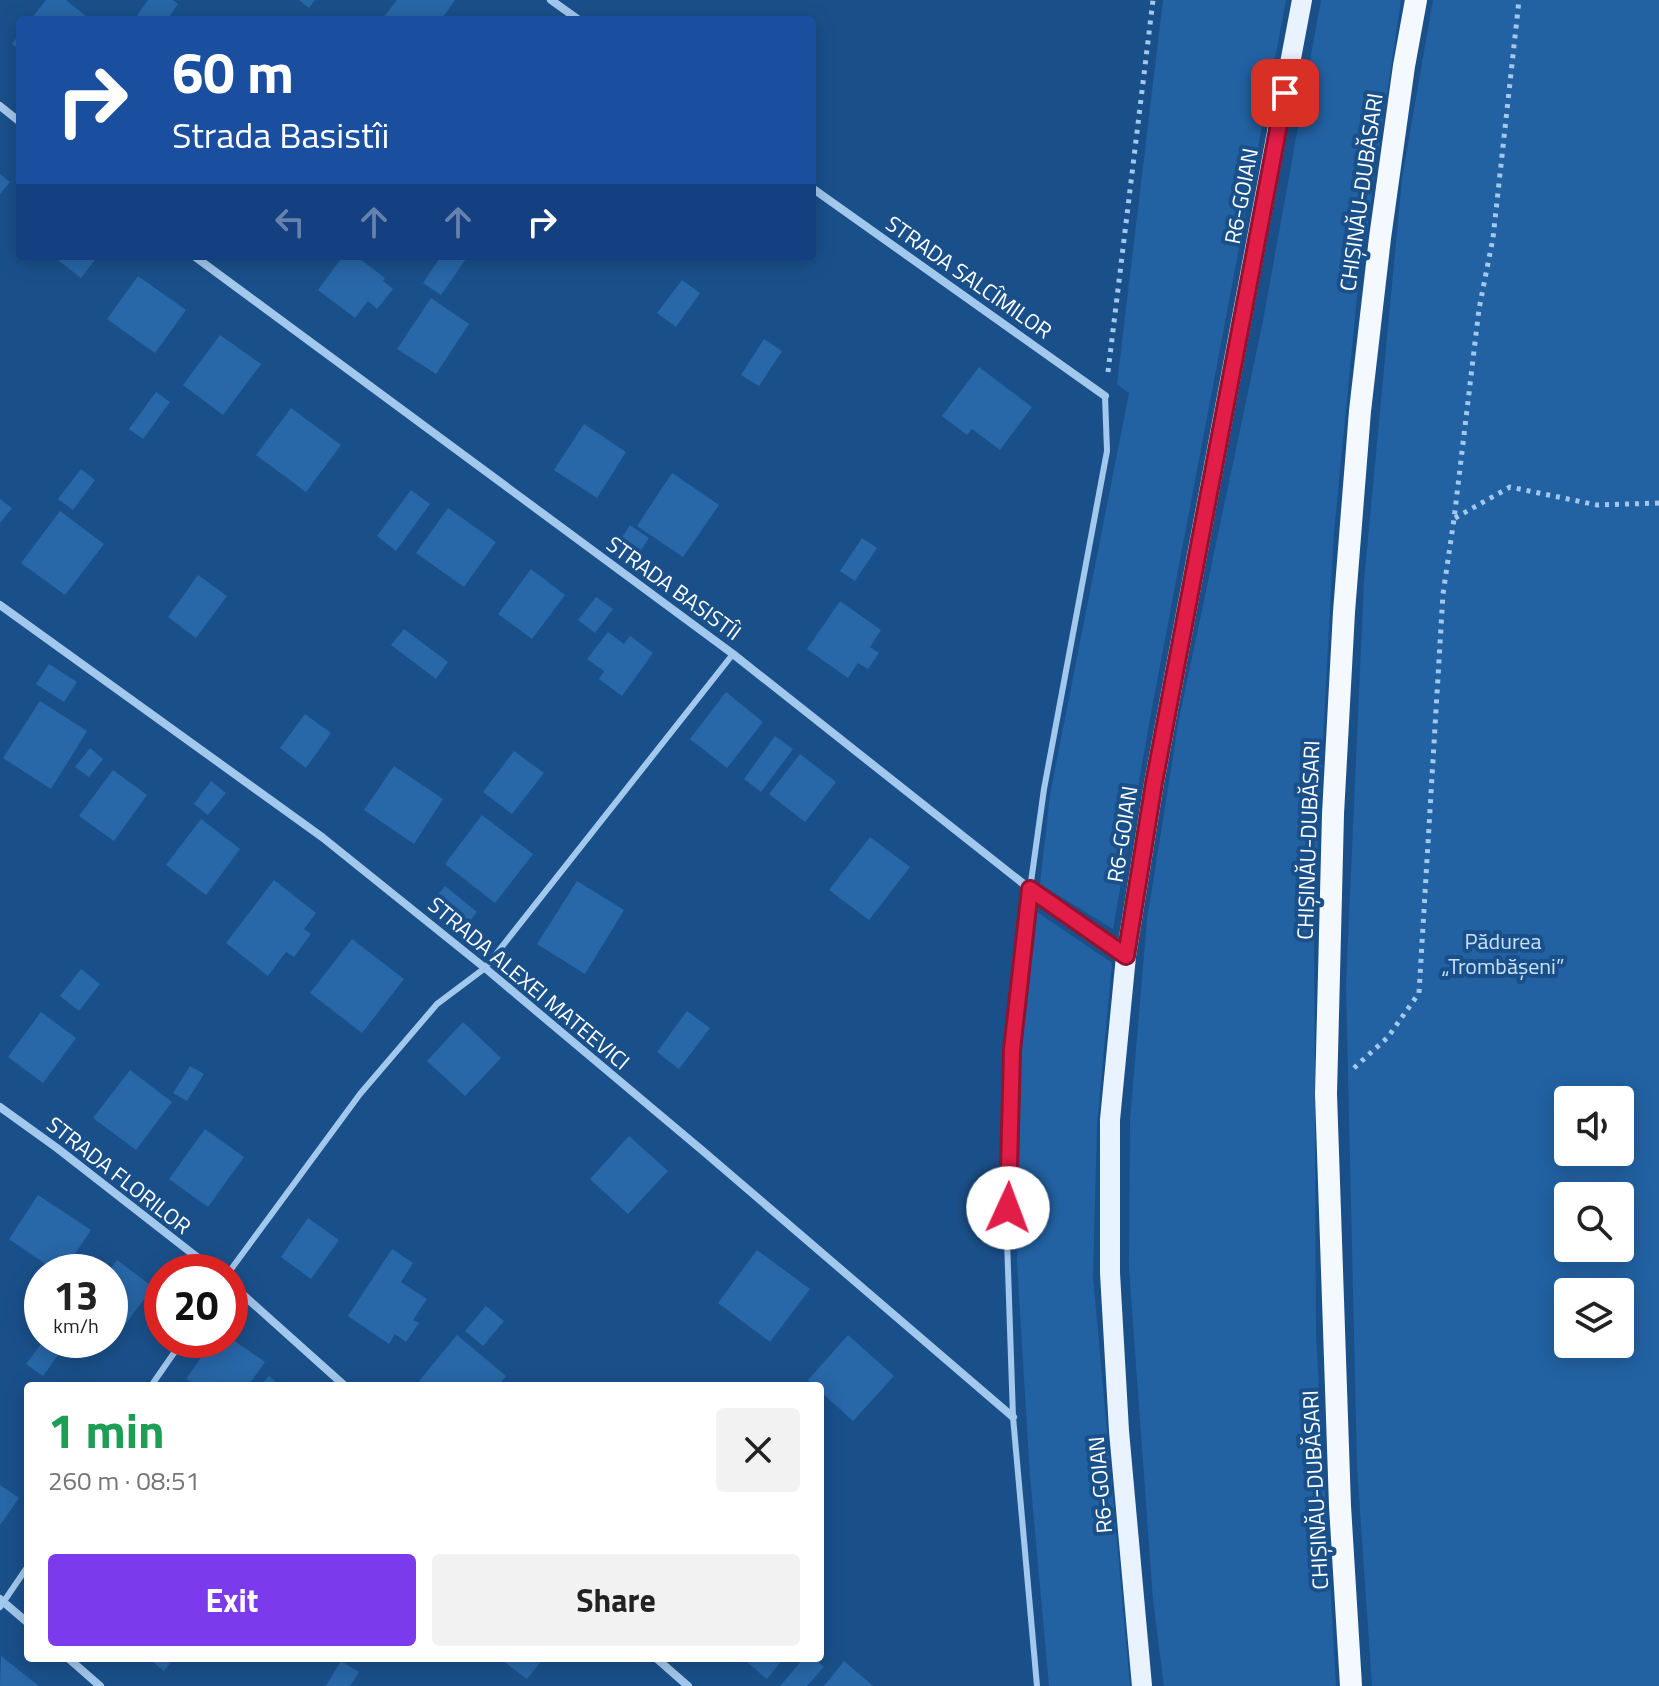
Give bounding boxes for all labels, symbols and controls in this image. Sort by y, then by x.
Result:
text: 60 m [172,30,294,115]
icon: right [40,48,144,152]
pin [1251,59,1319,127]
icon: arrive [1263,71,1307,115]
street label: CHIȘINĂU-DUBĂSARI [1330,91,1392,293]
text: Strada Basistîi [172,107,389,162]
street label: R6-GOIAN [1215,145,1267,247]
icon: left [268,200,312,244]
icon: ahead [352,200,396,244]
icon: ahead [436,200,480,244]
icon: right [520,200,564,244]
street label: STRADA SALCÎMILOR [879,207,1059,347]
street label: STRADA BASISTÎI [599,527,749,649]
street label: CHIȘINĂU-DUBĂSARI [1288,740,1328,940]
street label: R6-GOIAN [1098,783,1146,885]
street label: STRADA ALEXEI MATEEVICI [421,888,637,1078]
park label: Pădurea „Trombășeni” [1442,924,1564,983]
map controls [1554,1086,1634,1358]
button: sound [1554,1086,1634,1166]
street label: STRADA FLORILOR [40,1108,198,1242]
position arrow [966,1166,1050,1250]
button: search [1554,1182,1634,1262]
speed limit sign: 20 [144,1254,248,1358]
text: 13 [54,1265,98,1326]
button: layers [1554,1278,1634,1358]
text: km/h [53,1310,99,1341]
street label: CHIȘINĂU-DUBĂSARI [1293,1389,1337,1591]
text: 1 min [48,1394,165,1467]
button: close [716,1408,800,1492]
street label: R6-GOIAN [1079,1435,1121,1535]
text: 260 m · 08:51 [48,1461,200,1500]
button: Exit [48,1554,416,1646]
button: Share [432,1554,800,1646]

